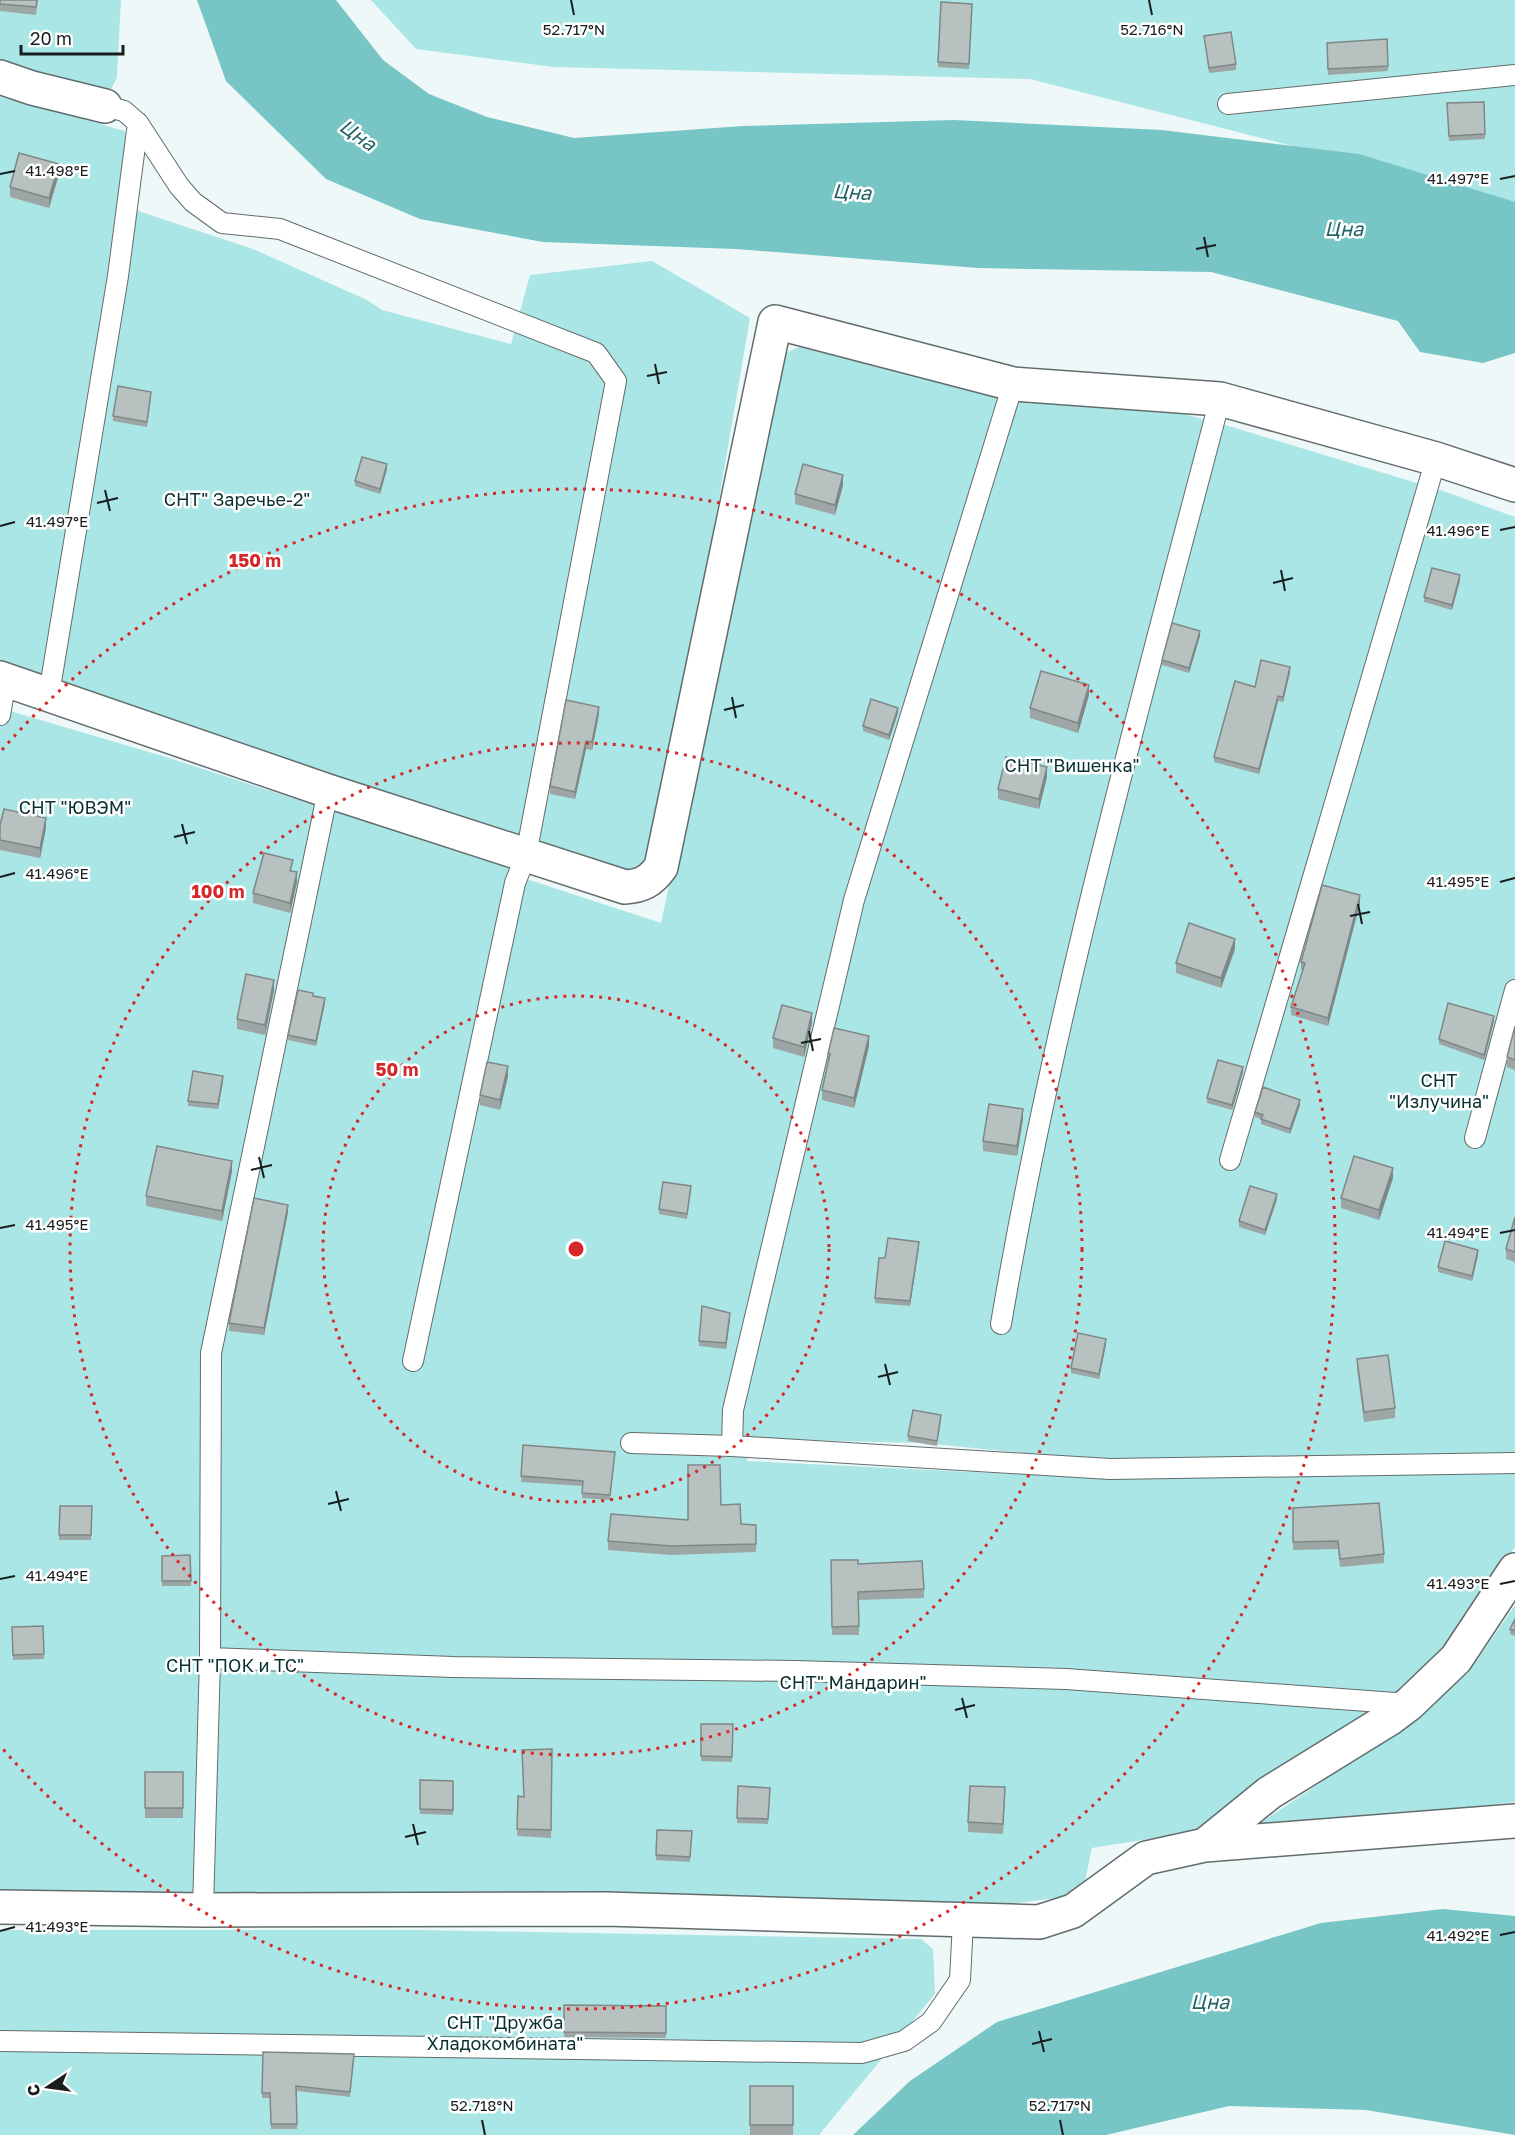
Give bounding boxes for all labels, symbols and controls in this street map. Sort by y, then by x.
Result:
scale bar [21,18,123,56]
text: 52.717°N [543,20,605,38]
text: 52.716°N [1120,20,1184,38]
text: 20 m [30,27,72,49]
water label: Цна [336,113,382,156]
text: 41.498°E [25,161,89,179]
text: 41.497°E [1427,169,1489,187]
water label: Цна [832,178,873,204]
water label: Цна [1325,216,1364,240]
park label: СНТ" Заречье-2" [164,488,310,510]
text: 41.497°E [26,512,88,530]
text: 41.496°E [1426,521,1490,539]
text: 150 m [229,549,281,571]
park label: СНТ "Вишенка" [1005,754,1139,776]
park label: СНТ "ЮВЭМ" [19,796,131,818]
text: 41.496°E [25,864,89,882]
text: 41.495°E [1427,872,1489,890]
text: 100 m [192,880,244,902]
text: 50 m [376,1058,418,1080]
park label: СНТ "Излучина" [1389,1069,1489,1112]
text: 41.495°E [26,1215,88,1233]
text: 41.494°E [1427,1223,1489,1241]
centre of rings [566,1239,586,1259]
text: 41.494°E [26,1566,88,1584]
text: 41.493°E [1427,1574,1489,1592]
park label: СНТ "ПОК и ТС" [166,1654,304,1676]
park label: СНТ" Мандарин" [779,1671,927,1693]
text: 41.493°E [26,1917,88,1935]
text: 41.492°E [1427,1926,1489,1944]
water label: Цна [1191,1989,1230,2013]
park label: СНТ "Дружба Хладокомбината" [427,2011,583,2054]
north arrow [18,2057,78,2117]
text: С [22,2083,44,2098]
text: 52.718°N [450,2096,514,2114]
text: 52.717°N [1029,2096,1091,2114]

